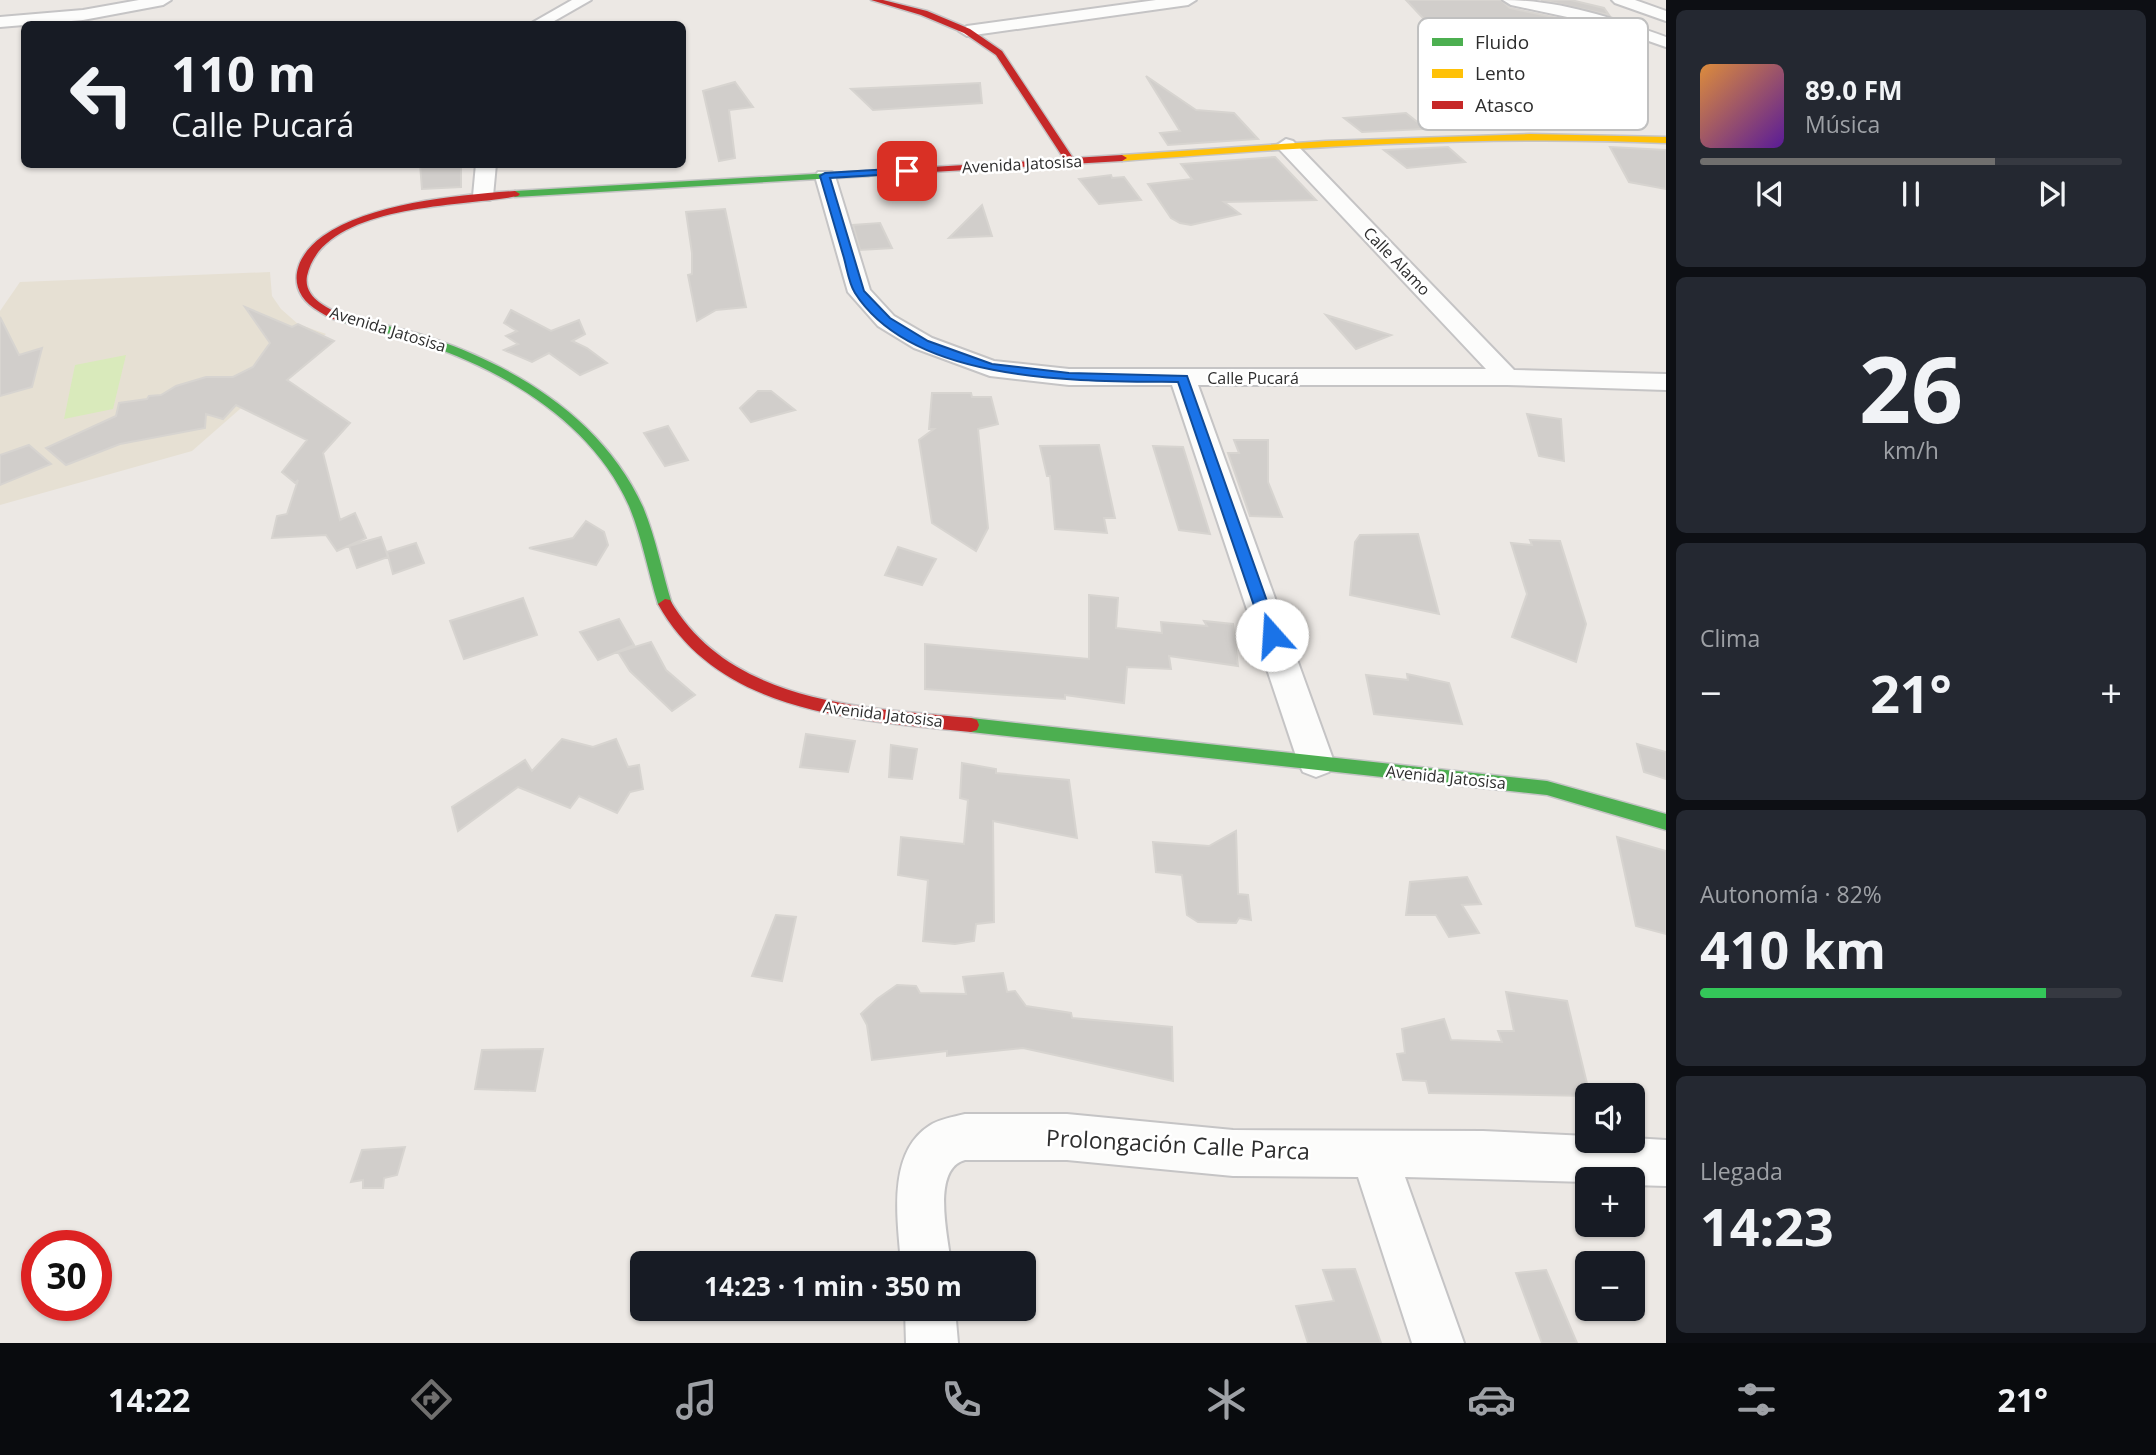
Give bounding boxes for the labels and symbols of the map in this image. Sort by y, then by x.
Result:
legend [1418,18,1648,130]
text: Fluido [1475,29,1529,55]
text: Lento [1475,60,1525,86]
text: Atasco [1475,92,1534,118]
pin [877,141,937,201]
street label: Avenida Jatosisa [961,150,1083,178]
street label: Calle Alamo [1359,222,1435,300]
street label: Avenida Jatosisa [327,301,449,357]
street label: Calle Pucará [1207,367,1299,389]
position arrow [1235,598,1309,672]
street label: Avenida Jatosisa [822,696,944,732]
street label: Avenida Jatosisa [1385,760,1507,794]
street label: Prolongación Calle Parca [1045,1121,1311,1167]
speed limit sign: 30 [21,1230,112,1321]

